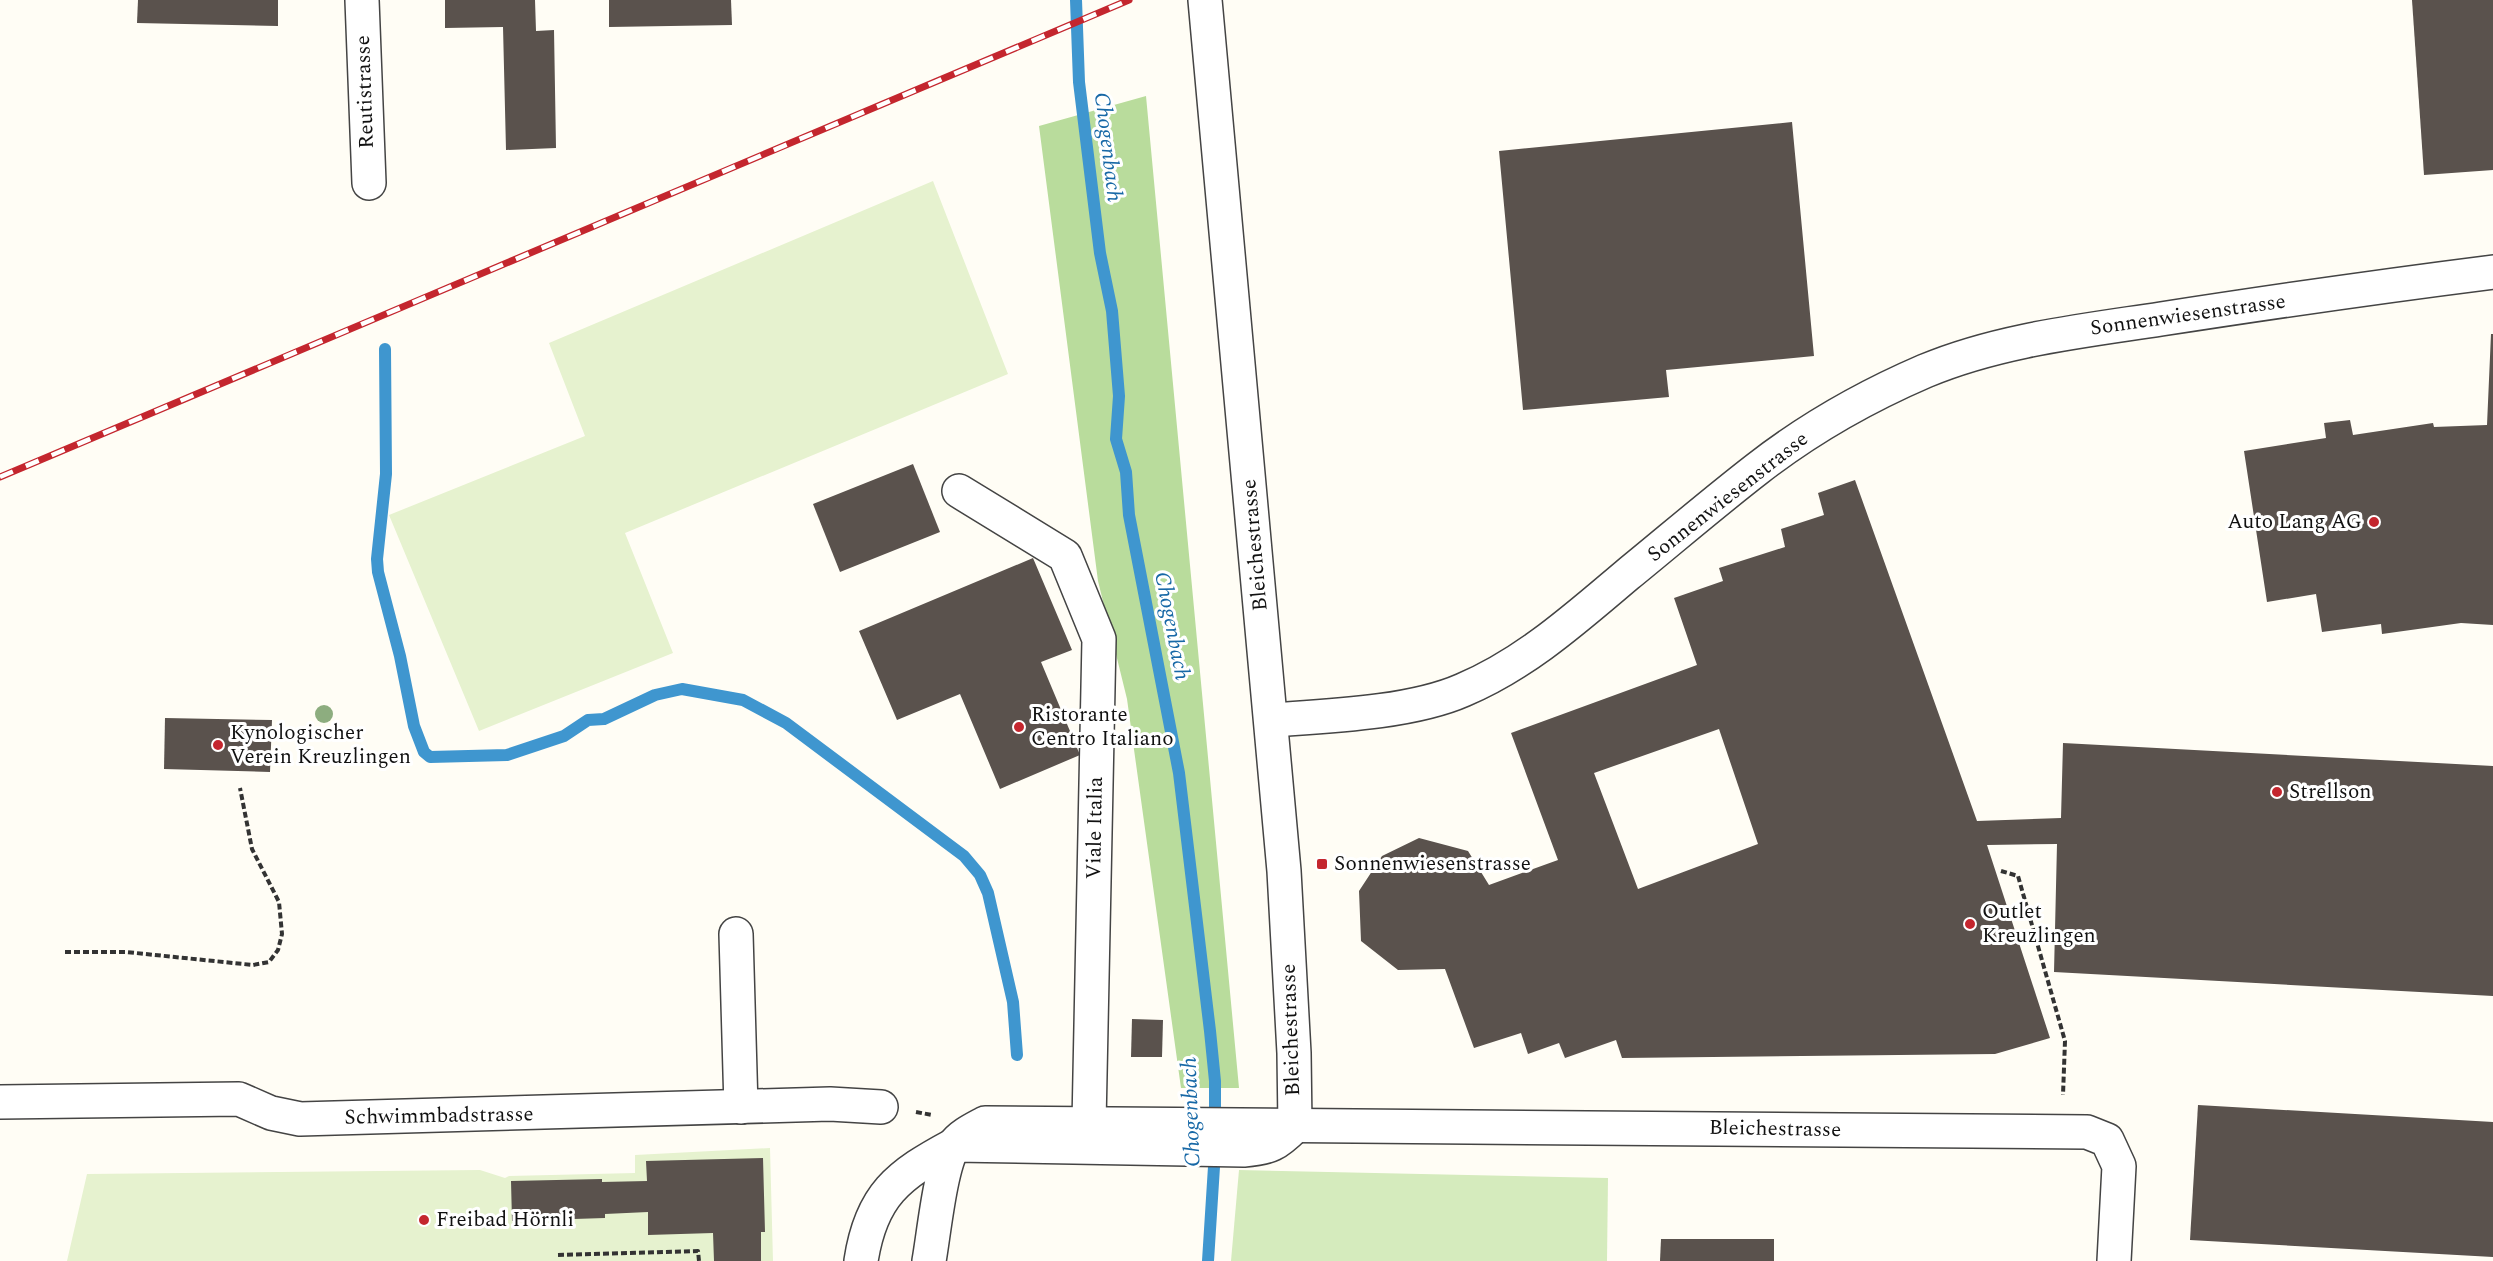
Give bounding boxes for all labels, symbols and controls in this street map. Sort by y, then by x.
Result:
street label: Reutistrasse [347,35,383,149]
water label: Chogenbach [1085,90,1131,204]
street label: Sonnenwiesenstrasse [2088,285,2288,345]
street label: Sonnenwiesenstrasse [1641,424,1815,570]
street label: Bleichestrasse [1233,478,1277,612]
place label: Auto Lang AG [2227,506,2362,538]
marker: Auto Lang AG [2367,515,2381,529]
water label: Chogenbach [1145,569,1199,683]
place label: Ristorante Centro Italiano [1031,699,1174,755]
place label: Kynologischer Verein Kreuzlingen [230,717,411,773]
marker: Ristorante Centro Italiano [1012,720,1026,734]
marker: Kynologischer Verein Kreuzlingen [211,738,225,752]
street label: Viale Italia [1078,776,1112,880]
place label: Strellson [2289,776,2372,808]
marker: Strellson [2270,785,2284,799]
place label: Sonnenwiesenstrasse [1334,848,1531,880]
marker: Sonnenwiesenstrasse [1315,857,1329,871]
place label: Outlet Kreuzlingen [1982,896,2096,952]
marker: Outlet Kreuzlingen [1963,917,1977,931]
street label: Bleichestrasse [1273,963,1309,1097]
water label: Chogenbach [1173,1056,1209,1168]
street label: Schwimmbadstrasse [344,1098,534,1134]
street label: Bleichestrasse [1709,1112,1841,1146]
place label: Freibad Hörnli [436,1204,574,1236]
marker: Freibad Hörnli [417,1213,431,1227]

